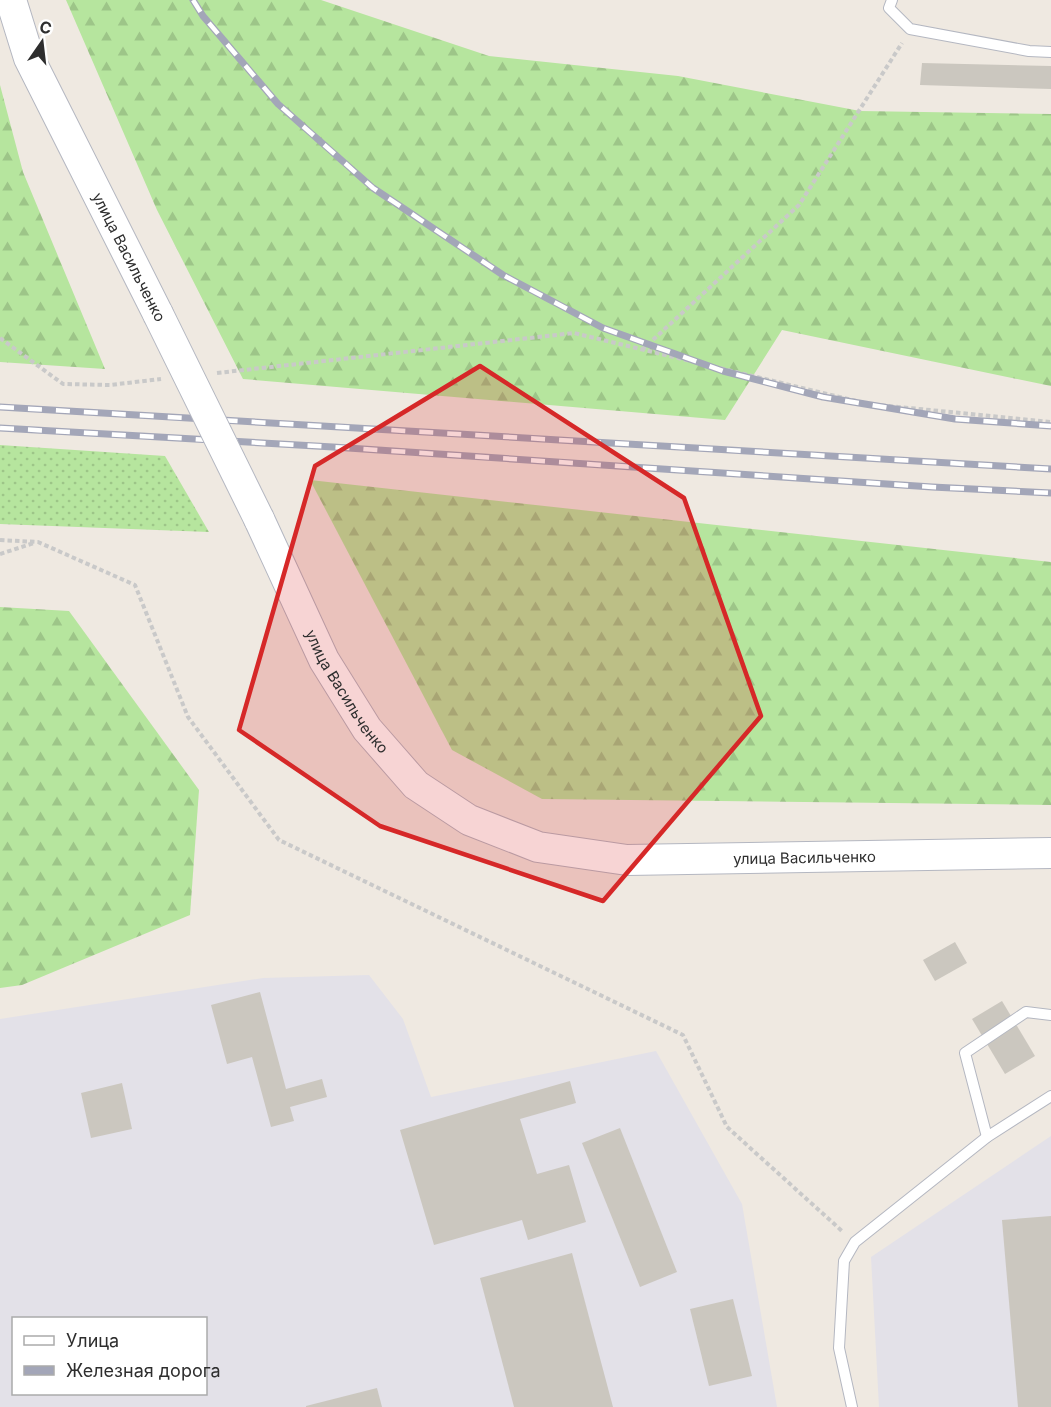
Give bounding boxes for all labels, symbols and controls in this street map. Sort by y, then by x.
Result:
north arrow [12,12,72,72]
text: С [37,16,54,39]
street label: улица Васильченко [88,189,170,325]
street label: улица Васильченко [302,626,393,757]
street label: улица Васильченко [733,846,876,868]
legend [12,1317,207,1395]
text: Улица [66,1330,119,1351]
text: Железная дорога [66,1360,221,1381]

